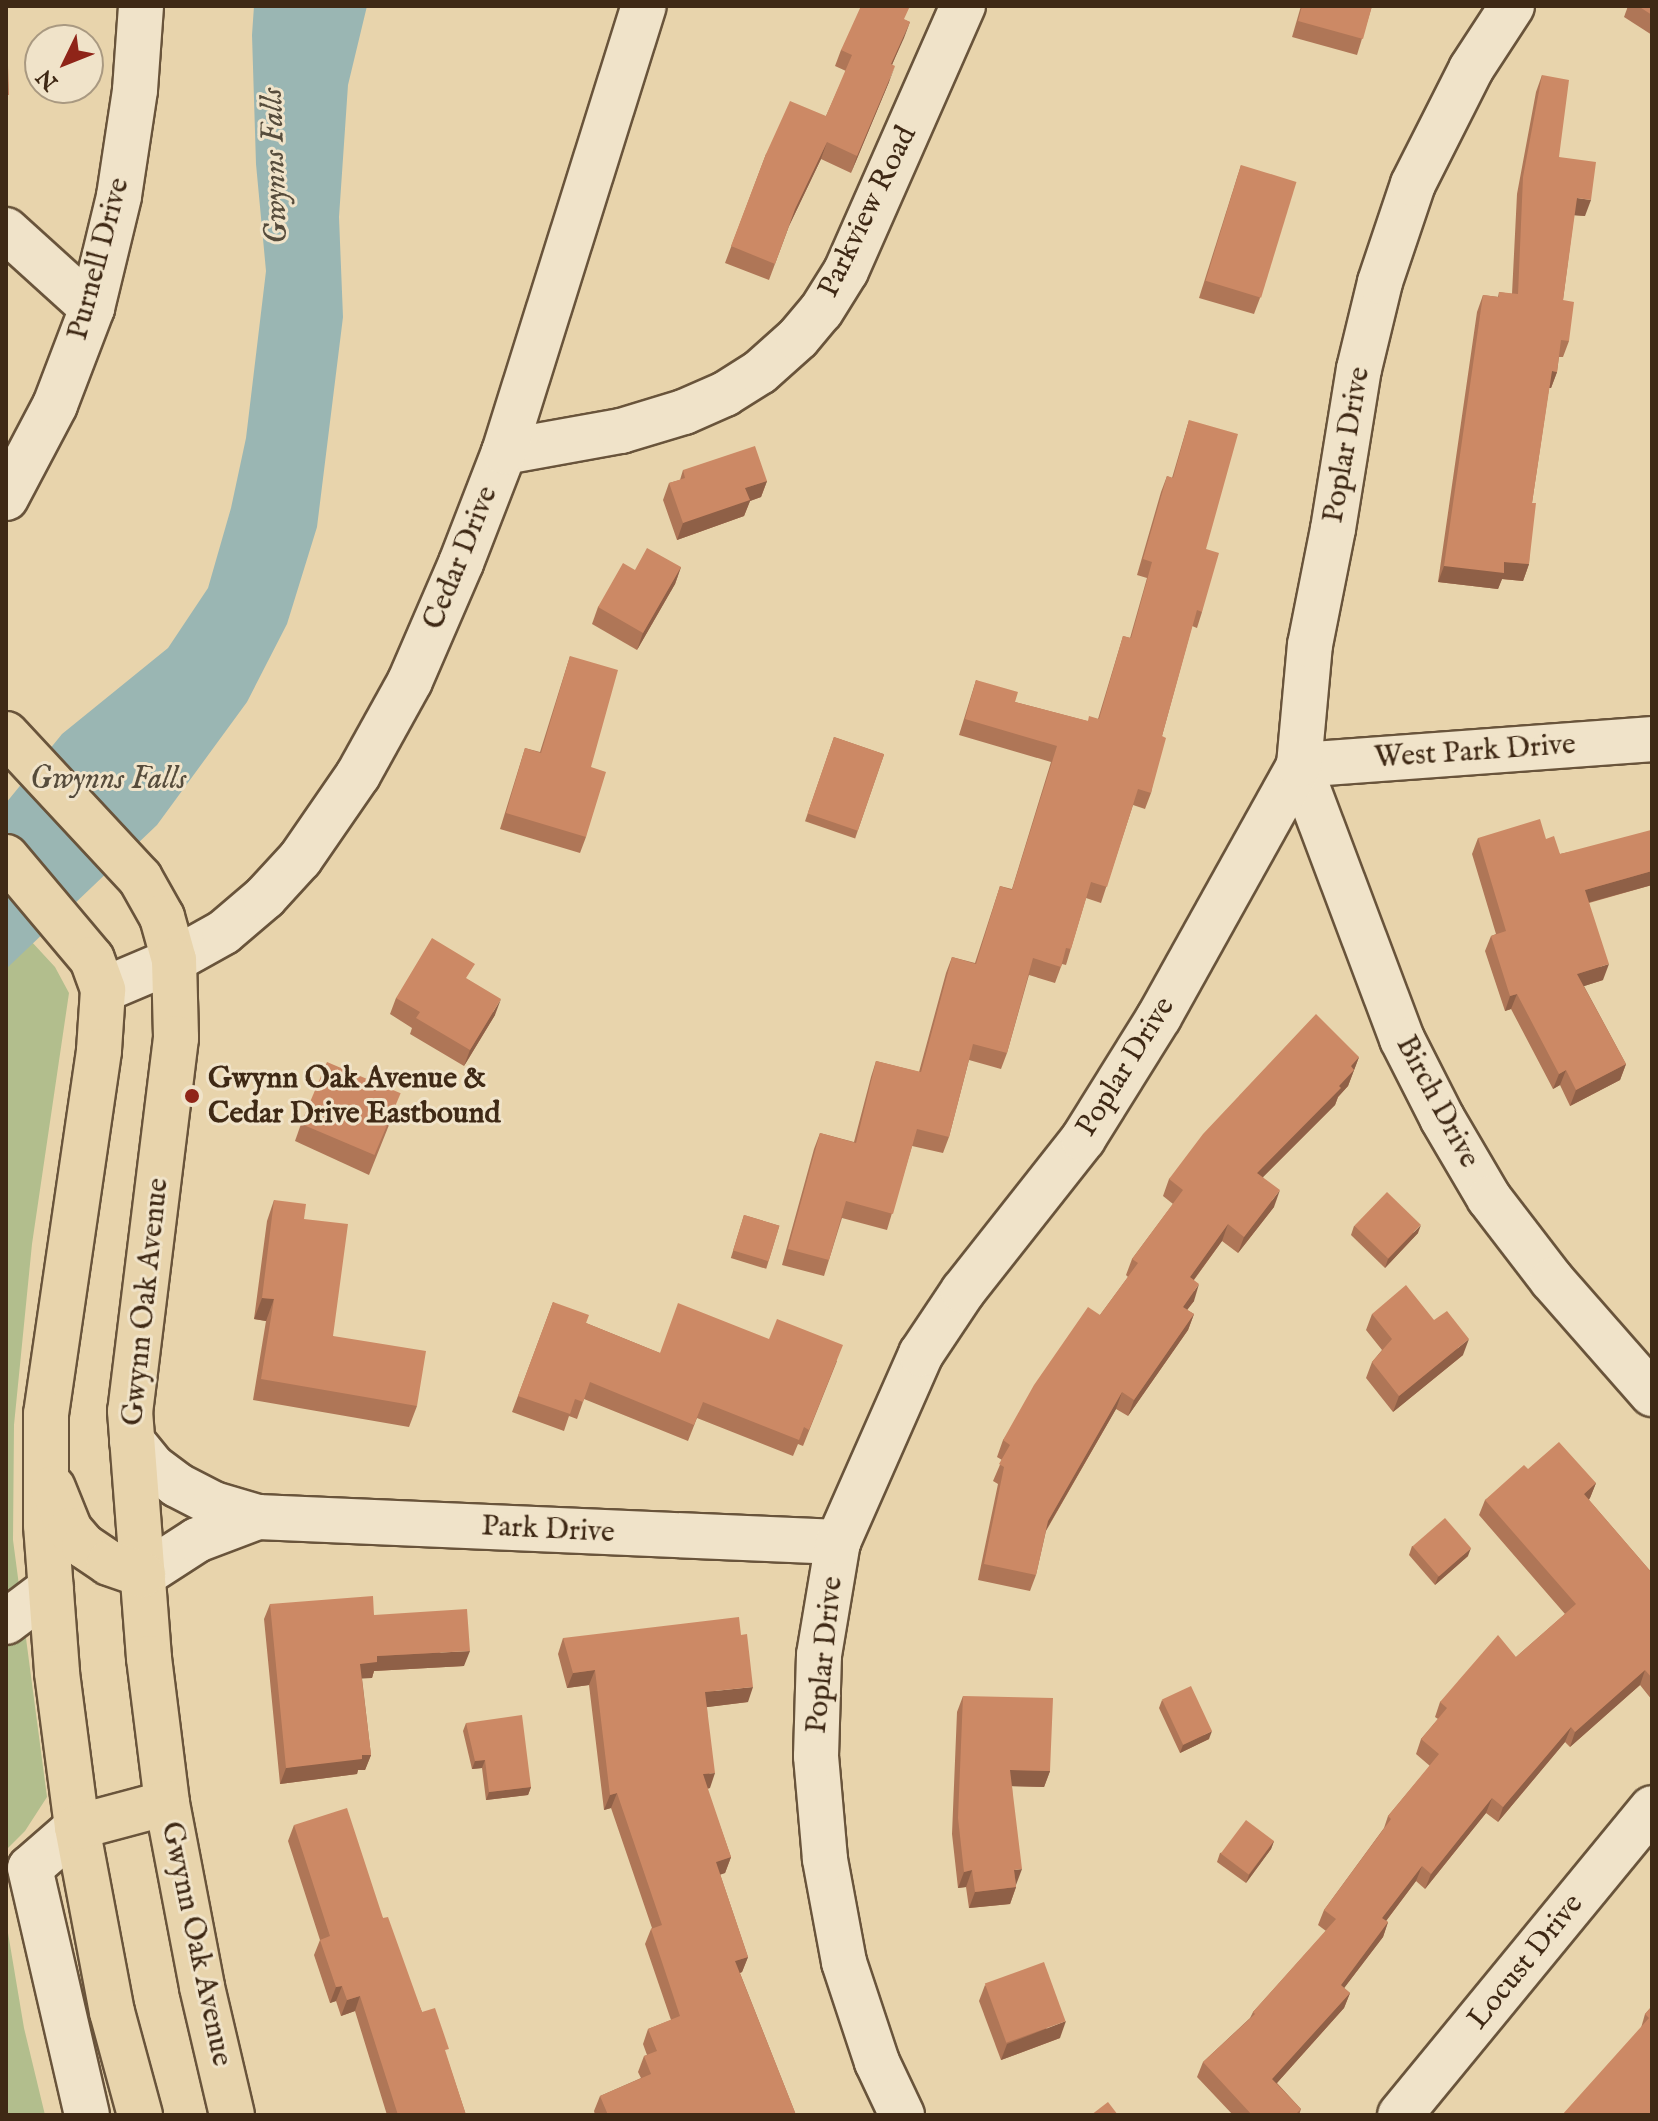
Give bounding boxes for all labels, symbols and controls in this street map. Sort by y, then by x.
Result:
north arrow [24,24,104,104]
text: N [31,62,65,96]
water label: Gwynns Falls [254,87,298,245]
street label: Parkview Road [811,121,925,303]
street label: Purnell Drive [60,174,138,344]
street label: Poplar Drive [1316,364,1378,526]
street label: Cedar Drive [416,481,506,635]
street label: West Park Drive [1373,727,1577,777]
water label: Gwynns Falls [30,761,186,799]
street label: Poplar Drive [1069,991,1183,1143]
street label: Birch Drive [1387,1030,1487,1174]
place label: Gwynn Oak Avenue & Cedar Drive Eastbound [208,1061,500,1132]
marker: Gwynn Oak Avenue & Cedar Drive Eastbound [183,1087,201,1105]
street label: Gwynn Oak Avenue [115,1176,177,1428]
street label: Park Drive [480,1509,616,1551]
street label: Poplar Drive [799,1575,851,1735]
street label: Gwynn Oak Avenue [153,1819,239,2069]
street label: Locust Drive [1461,1887,1591,2037]

